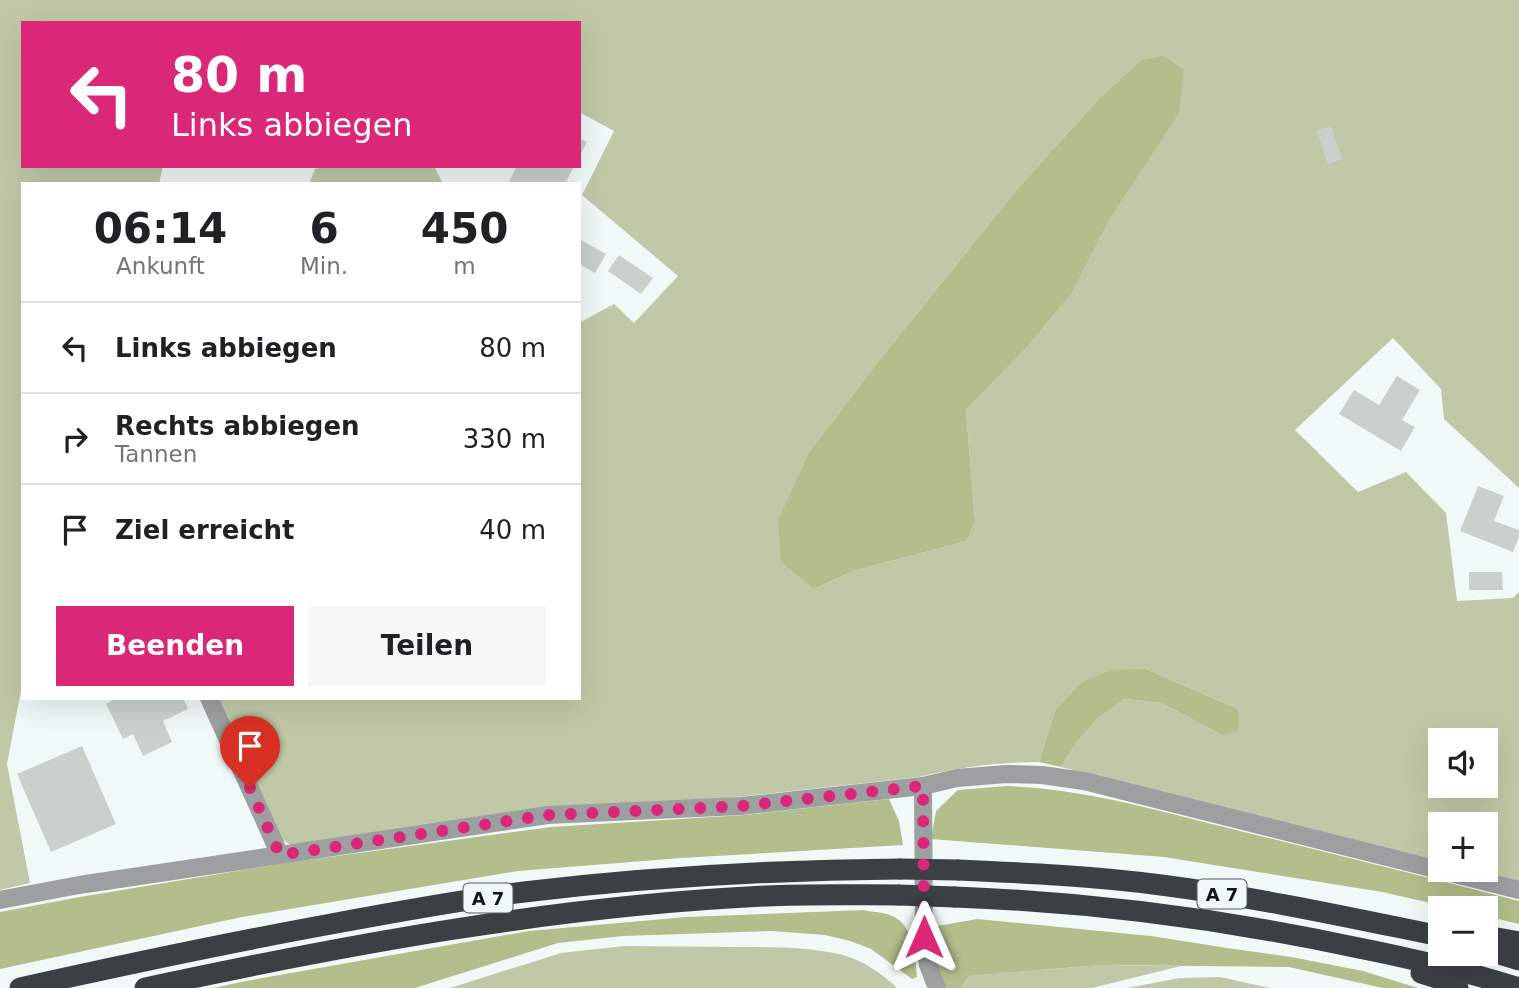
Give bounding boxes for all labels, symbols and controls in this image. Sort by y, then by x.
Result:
text: 80 m [171,47,307,104]
icon: left [56,49,147,140]
text: Links abbiegen [171,106,412,144]
text: 06:14 [94,204,227,253]
text: 6 [309,204,339,253]
text: 450 [421,204,508,253]
text: Ankunft [116,253,205,279]
text: Min. [300,253,348,279]
text: m [453,253,476,279]
icon: left [56,329,94,367]
text: Links abbiegen [115,333,337,363]
text: 80 m [479,333,546,363]
text: Rechts abbiegen [115,411,360,441]
icon: right [56,420,94,458]
text: 330 m [463,424,546,454]
text: Tannen [115,441,197,467]
icon: arrive [56,511,94,549]
text: Ziel erreicht [115,515,295,545]
text: 40 m [479,515,546,545]
button: Beenden [56,606,294,686]
button: Teilen [308,606,546,686]
pin [220,716,280,788]
icon: arrive [231,727,269,765]
map controls [1428,728,1498,966]
button: sound [1428,728,1498,798]
button: + [1428,812,1498,882]
road number: A 7 [1198,880,1246,908]
road number: A 7 [463,884,512,912]
button: − [1428,896,1498,966]
position arrow [887,900,961,974]

